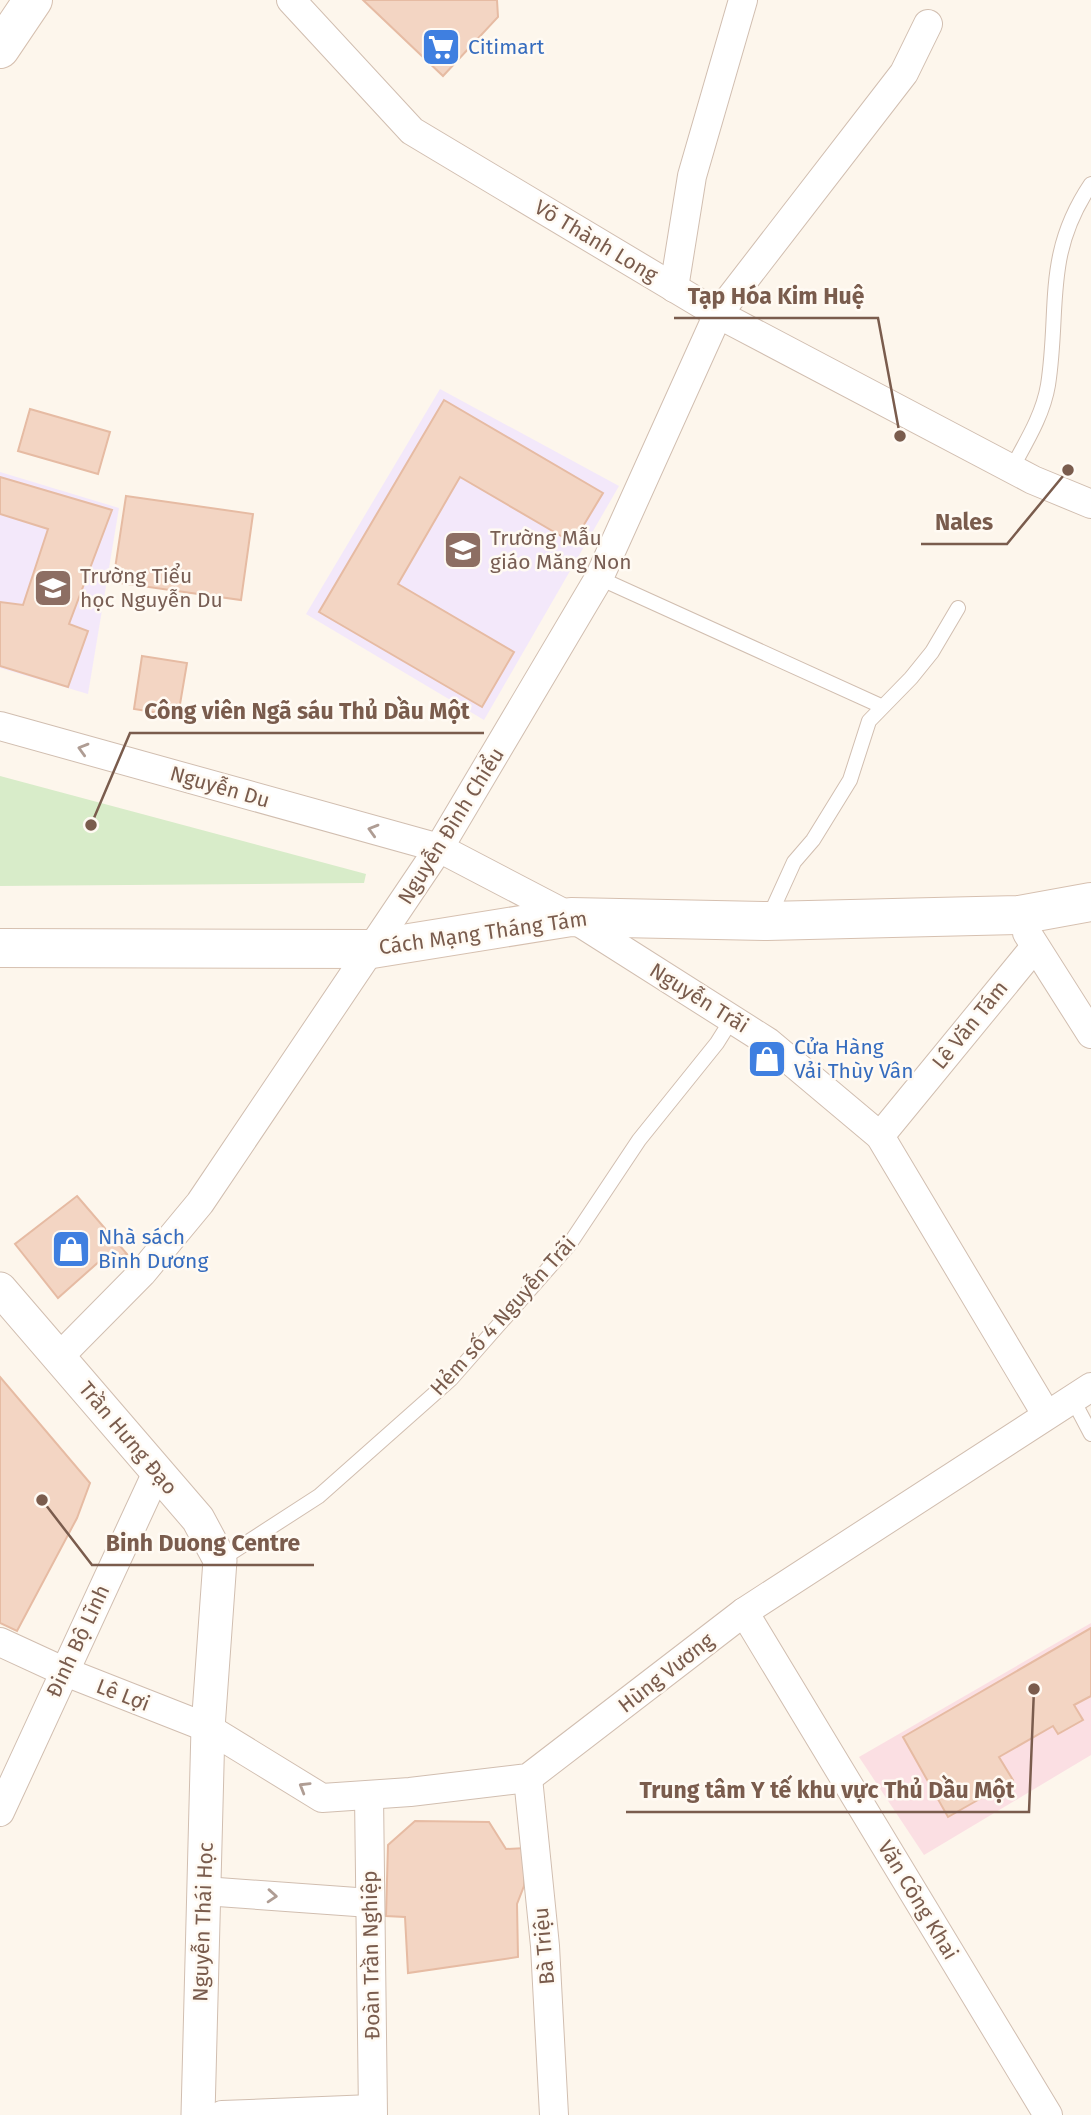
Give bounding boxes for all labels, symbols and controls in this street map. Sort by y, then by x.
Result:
supermarket icon: Citimart [420,26,462,68]
place label: Citimart [468,34,545,60]
street label: Võ Thành Long [530,194,662,288]
callout: Tạp Hóa Kim Huệ [674,274,878,318]
text: Tạp Hóa Kim Huệ [688,282,865,310]
callout: Nales [921,500,1007,544]
text: Nales [935,508,993,536]
place label: Trường Mẫu giáo Măng Non [490,525,632,575]
school or university icon: Trường Mẫu giáo Măng Non [442,529,484,571]
place label: Trường Tiểu học Nguyễn Du [80,562,223,613]
school or university icon: Trường Tiểu học Nguyễn Du [32,567,74,609]
callout: Công viên Ngã sáu Thủ Dầu Một [130,689,484,733]
text: Công viên Ngã sáu Thủ Dầu Một [144,695,471,725]
street label: Nguyễn Đình Chiểu [391,742,510,909]
one-way arrow [78,743,90,757]
street label: Nguyễn Du [167,760,273,814]
one-way arrow [368,824,380,838]
street label: Cách Mạng Tháng Tám [377,906,589,960]
street label: Nguyễn Trãi [645,957,753,1039]
street label: Lê Văn Tám [926,976,1014,1074]
place label: Cửa Hàng Vải Thùy Vân [794,1034,914,1084]
shop icon: Cửa Hàng Vải Thùy Vân [746,1038,788,1080]
place label: Nhà sách Bình Dương [98,1224,208,1274]
shop icon: Nhà sách Bình Dương [50,1228,92,1270]
street label: Hẻm số 4 Nguyễn Trãi [425,1231,581,1401]
street label: Trần Hưng Đạo [73,1376,183,1500]
callout: Binh Duong Centre [92,1521,314,1565]
text: Binh Duong Centre [106,1529,301,1557]
street label: Đinh Bộ Lĩnh [41,1581,115,1701]
street label: Hùng Vương [613,1627,719,1718]
street label: Lê Lợi [93,1673,153,1717]
callout: Trung tâm Y tế khu vực Thủ Dầu Một [626,1768,1029,1812]
text: Trung tâm Y tế khu vực Thủ Dầu Một [639,1774,1016,1804]
one-way arrow [298,1782,311,1795]
street label: Văn Công Khai [872,1836,964,1964]
street label: Nguyễn Thái Học [187,1842,219,2002]
street label: Đoàn Trần Nghiệp [357,1870,385,2040]
one-way arrow [266,1888,277,1903]
street label: Bà Triệu [528,1906,560,1986]

